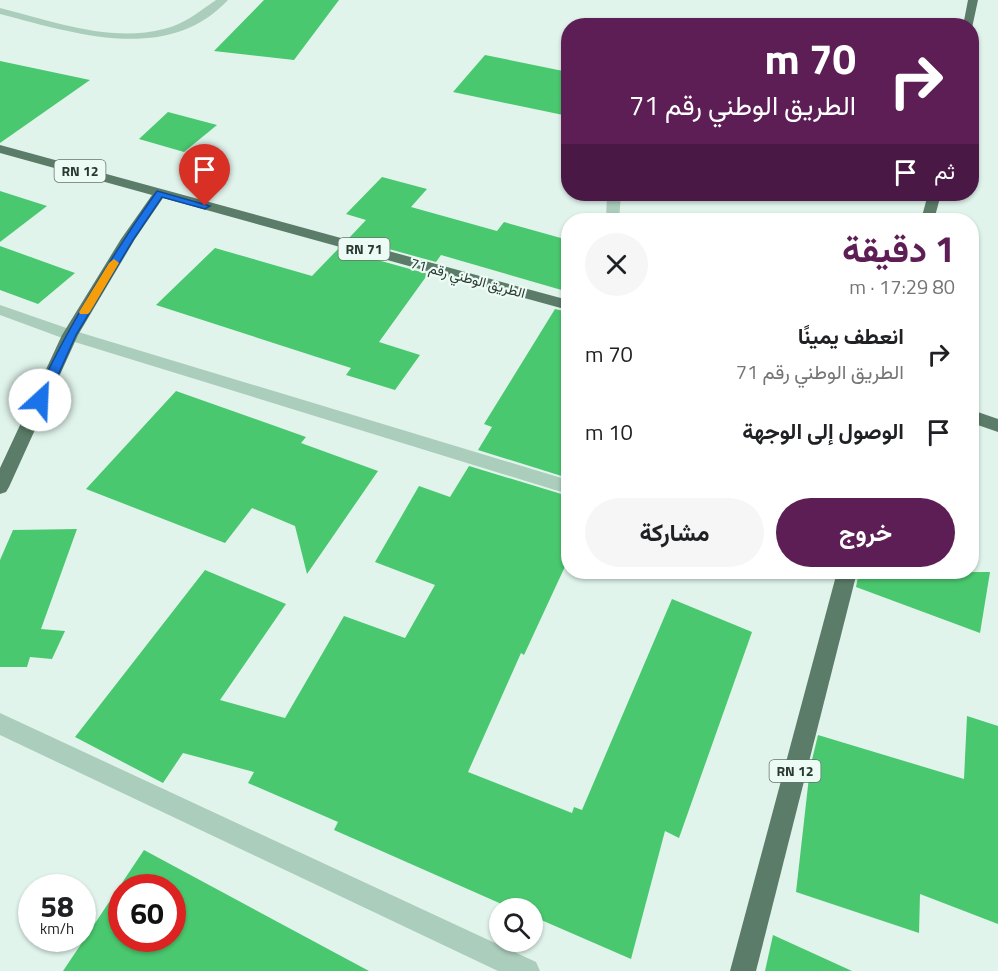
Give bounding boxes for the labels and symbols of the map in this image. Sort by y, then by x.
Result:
pin [179,144,230,206]
road number: RN 12 [54,160,106,182]
road number: RN 71 [338,238,389,260]
street label: الطريق الوطني رقم 71 [408,252,528,305]
position arrow [8,368,72,432]
road number: RN 12 [770,760,820,782]
speed limit sign: 60 [108,874,186,952]

